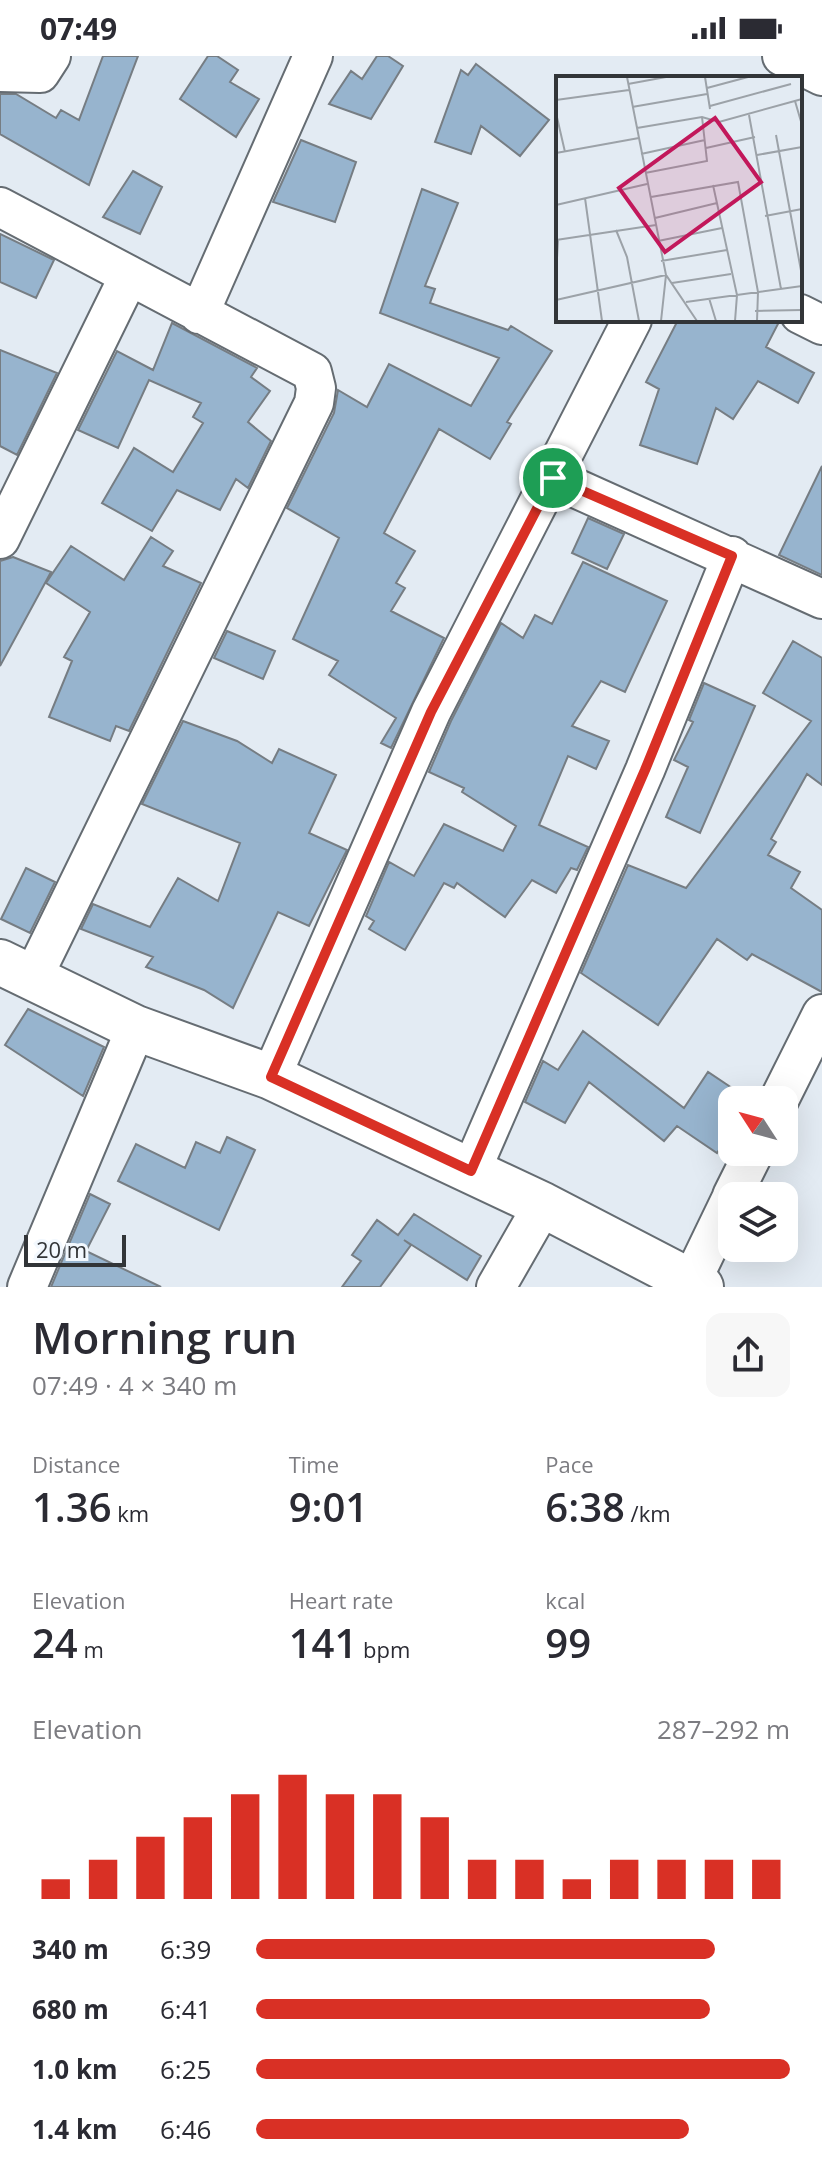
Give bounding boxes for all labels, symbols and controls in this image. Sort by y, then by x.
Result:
text: 07:49 [40,8,117,49]
inset map [556,76,802,322]
pin [519,444,587,512]
icon: arrive [531,456,575,500]
north arrow [718,1086,798,1166]
map controls [718,1086,798,1262]
button: layers [718,1182,798,1262]
scale bar [24,1231,126,1267]
text: 20 m [36,1234,87,1264]
text: Morning run [32,1307,297,1367]
button: share [706,1313,790,1397]
text: 07:49 · 4 × 340 m [32,1367,237,1403]
text: Distance [32,1449,120,1479]
text: Time [289,1449,339,1479]
text: Pace [545,1449,594,1479]
text: 1.36 [32,1479,112,1534]
text: 9:01 [289,1479,368,1534]
text: 6:38 [545,1479,625,1534]
text: km [112,1498,149,1528]
text: /km [625,1498,671,1528]
text: Elevation [32,1585,125,1615]
text: Heart rate [289,1585,393,1615]
text: kcal [545,1585,585,1615]
text: 24 [32,1615,78,1670]
text: 141 [289,1615,357,1670]
text: 99 [545,1615,591,1670]
text: m [78,1634,104,1664]
text: bpm [357,1634,410,1664]
text: Elevation [32,1711,142,1747]
text: 287–292 m [657,1711,790,1747]
text: 340 m [32,1931,109,1967]
text: 6:39 [160,1931,211,1967]
text: 680 m [32,1991,109,2027]
text: 6:41 [160,1991,211,2027]
text: 1.0 km [32,2051,118,2087]
text: 6:25 [160,2051,211,2087]
text: 1.4 km [32,2111,118,2147]
text: 6:46 [160,2111,211,2147]

